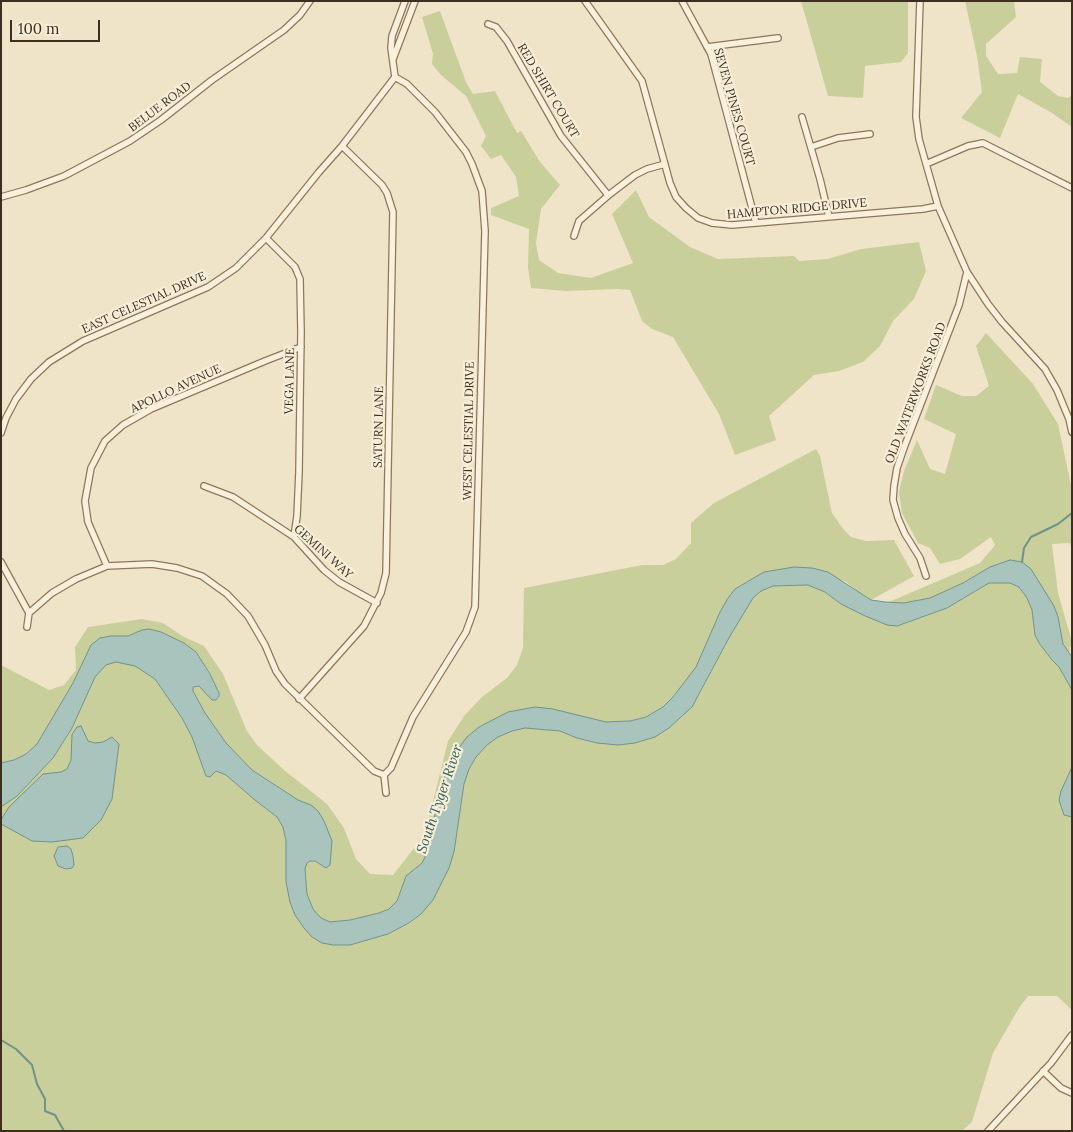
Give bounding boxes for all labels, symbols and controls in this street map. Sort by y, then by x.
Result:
scale bar [12,10,102,42]
text: 100 m [18,19,59,38]
street label: RED SHIRT COURT [514,41,582,141]
street label: SEVEN PINES COURT [710,46,758,168]
street label: BELUE ROAD [126,79,194,135]
street label: HAMPTON RIDGE DRIVE [726,196,868,222]
street label: EAST CELESTIAL DRIVE [80,269,208,337]
street label: OLD WATERWORKS ROAD [882,320,950,466]
street label: VEGA LANE [282,348,298,414]
street label: WEST CELESTIAL DRIVE [461,361,477,501]
street label: APOLLO AVENUE [128,362,224,416]
street label: SATURN LANE [371,386,387,468]
street label: GEMINI WAY [291,522,355,582]
water label: South Tyger River [413,742,467,856]

